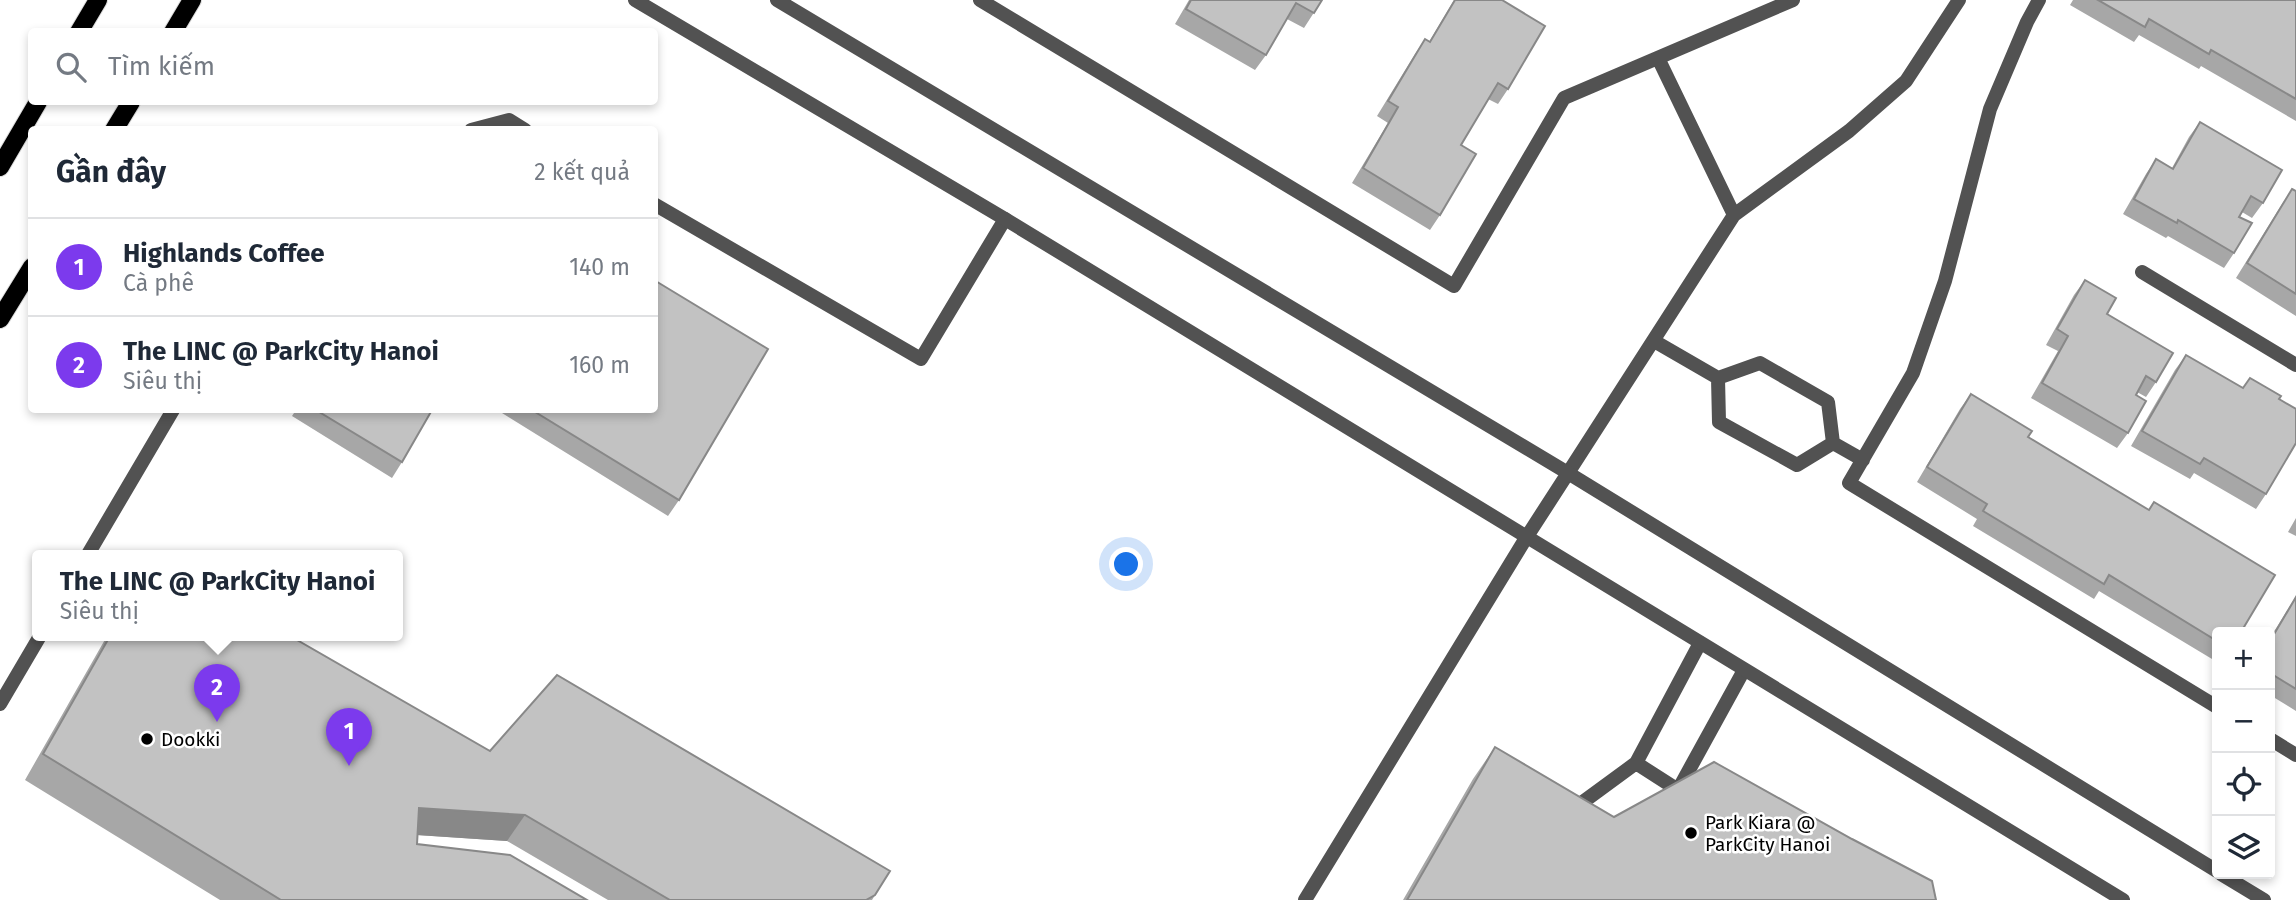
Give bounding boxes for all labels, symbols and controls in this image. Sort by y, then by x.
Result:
search box [28,28,658,105]
icon: search [52,48,90,86]
text: Tìm kiếm [108,51,215,82]
text: Gần đây [56,154,166,190]
text: 2 kết quả [534,158,630,186]
text: Highlands Coffee [123,238,325,269]
text: 1 [74,253,84,281]
text: 140 m [569,253,630,281]
text: Cà phê [123,269,194,297]
text: The LINC @ ParkCity Hanoi [123,336,439,367]
text: 2 [73,351,85,379]
text: 160 m [569,351,630,379]
text: Siêu thị [123,367,202,395]
your location [1109,547,1143,581]
popup [32,550,403,641]
text: The LINC @ ParkCity Hanoi [60,566,375,597]
text: Siêu thị [60,597,139,625]
map controls [2212,627,2275,879]
button: + [2212,627,2275,690]
pin: 2 [194,664,240,722]
button: − [2212,690,2275,753]
pin: 1 [326,708,372,766]
place label: Dookki [161,728,220,751]
marker: Dookki [139,731,155,747]
button: locate [2212,753,2275,816]
place label: Park Kiara @ ParkCity Hanoi [1705,811,1830,856]
button: layers [2212,816,2275,879]
marker: Park Kiara @ ParkCity Hanoi [1683,825,1699,841]

